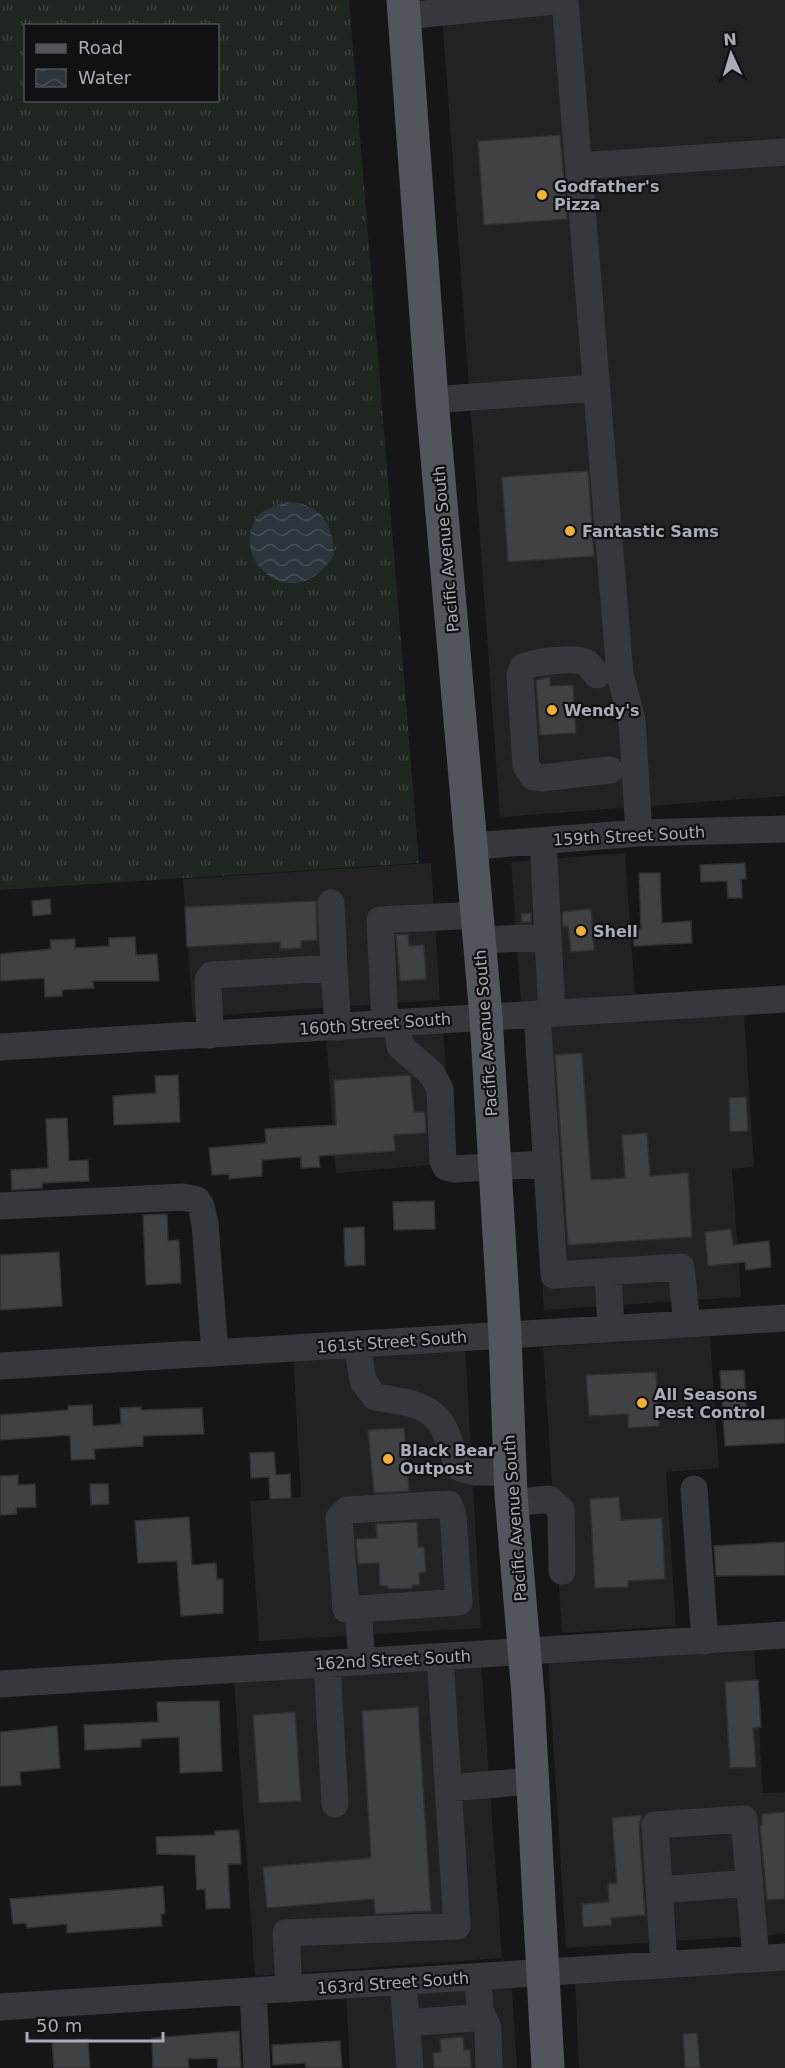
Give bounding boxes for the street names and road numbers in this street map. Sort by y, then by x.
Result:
street label: Pacific Avenue South [429,465,463,633]
street label: 159th Street South [552,823,706,849]
street label: Pacific Avenue South [471,949,501,1117]
street label: 160th Street South [298,1009,452,1039]
street label: 161st Street South [316,1327,468,1357]
street label: Pacific Avenue South [500,1434,530,1602]
street label: 162nd Street South [315,1646,471,1674]
street label: 163rd Street South [316,1968,470,1998]

